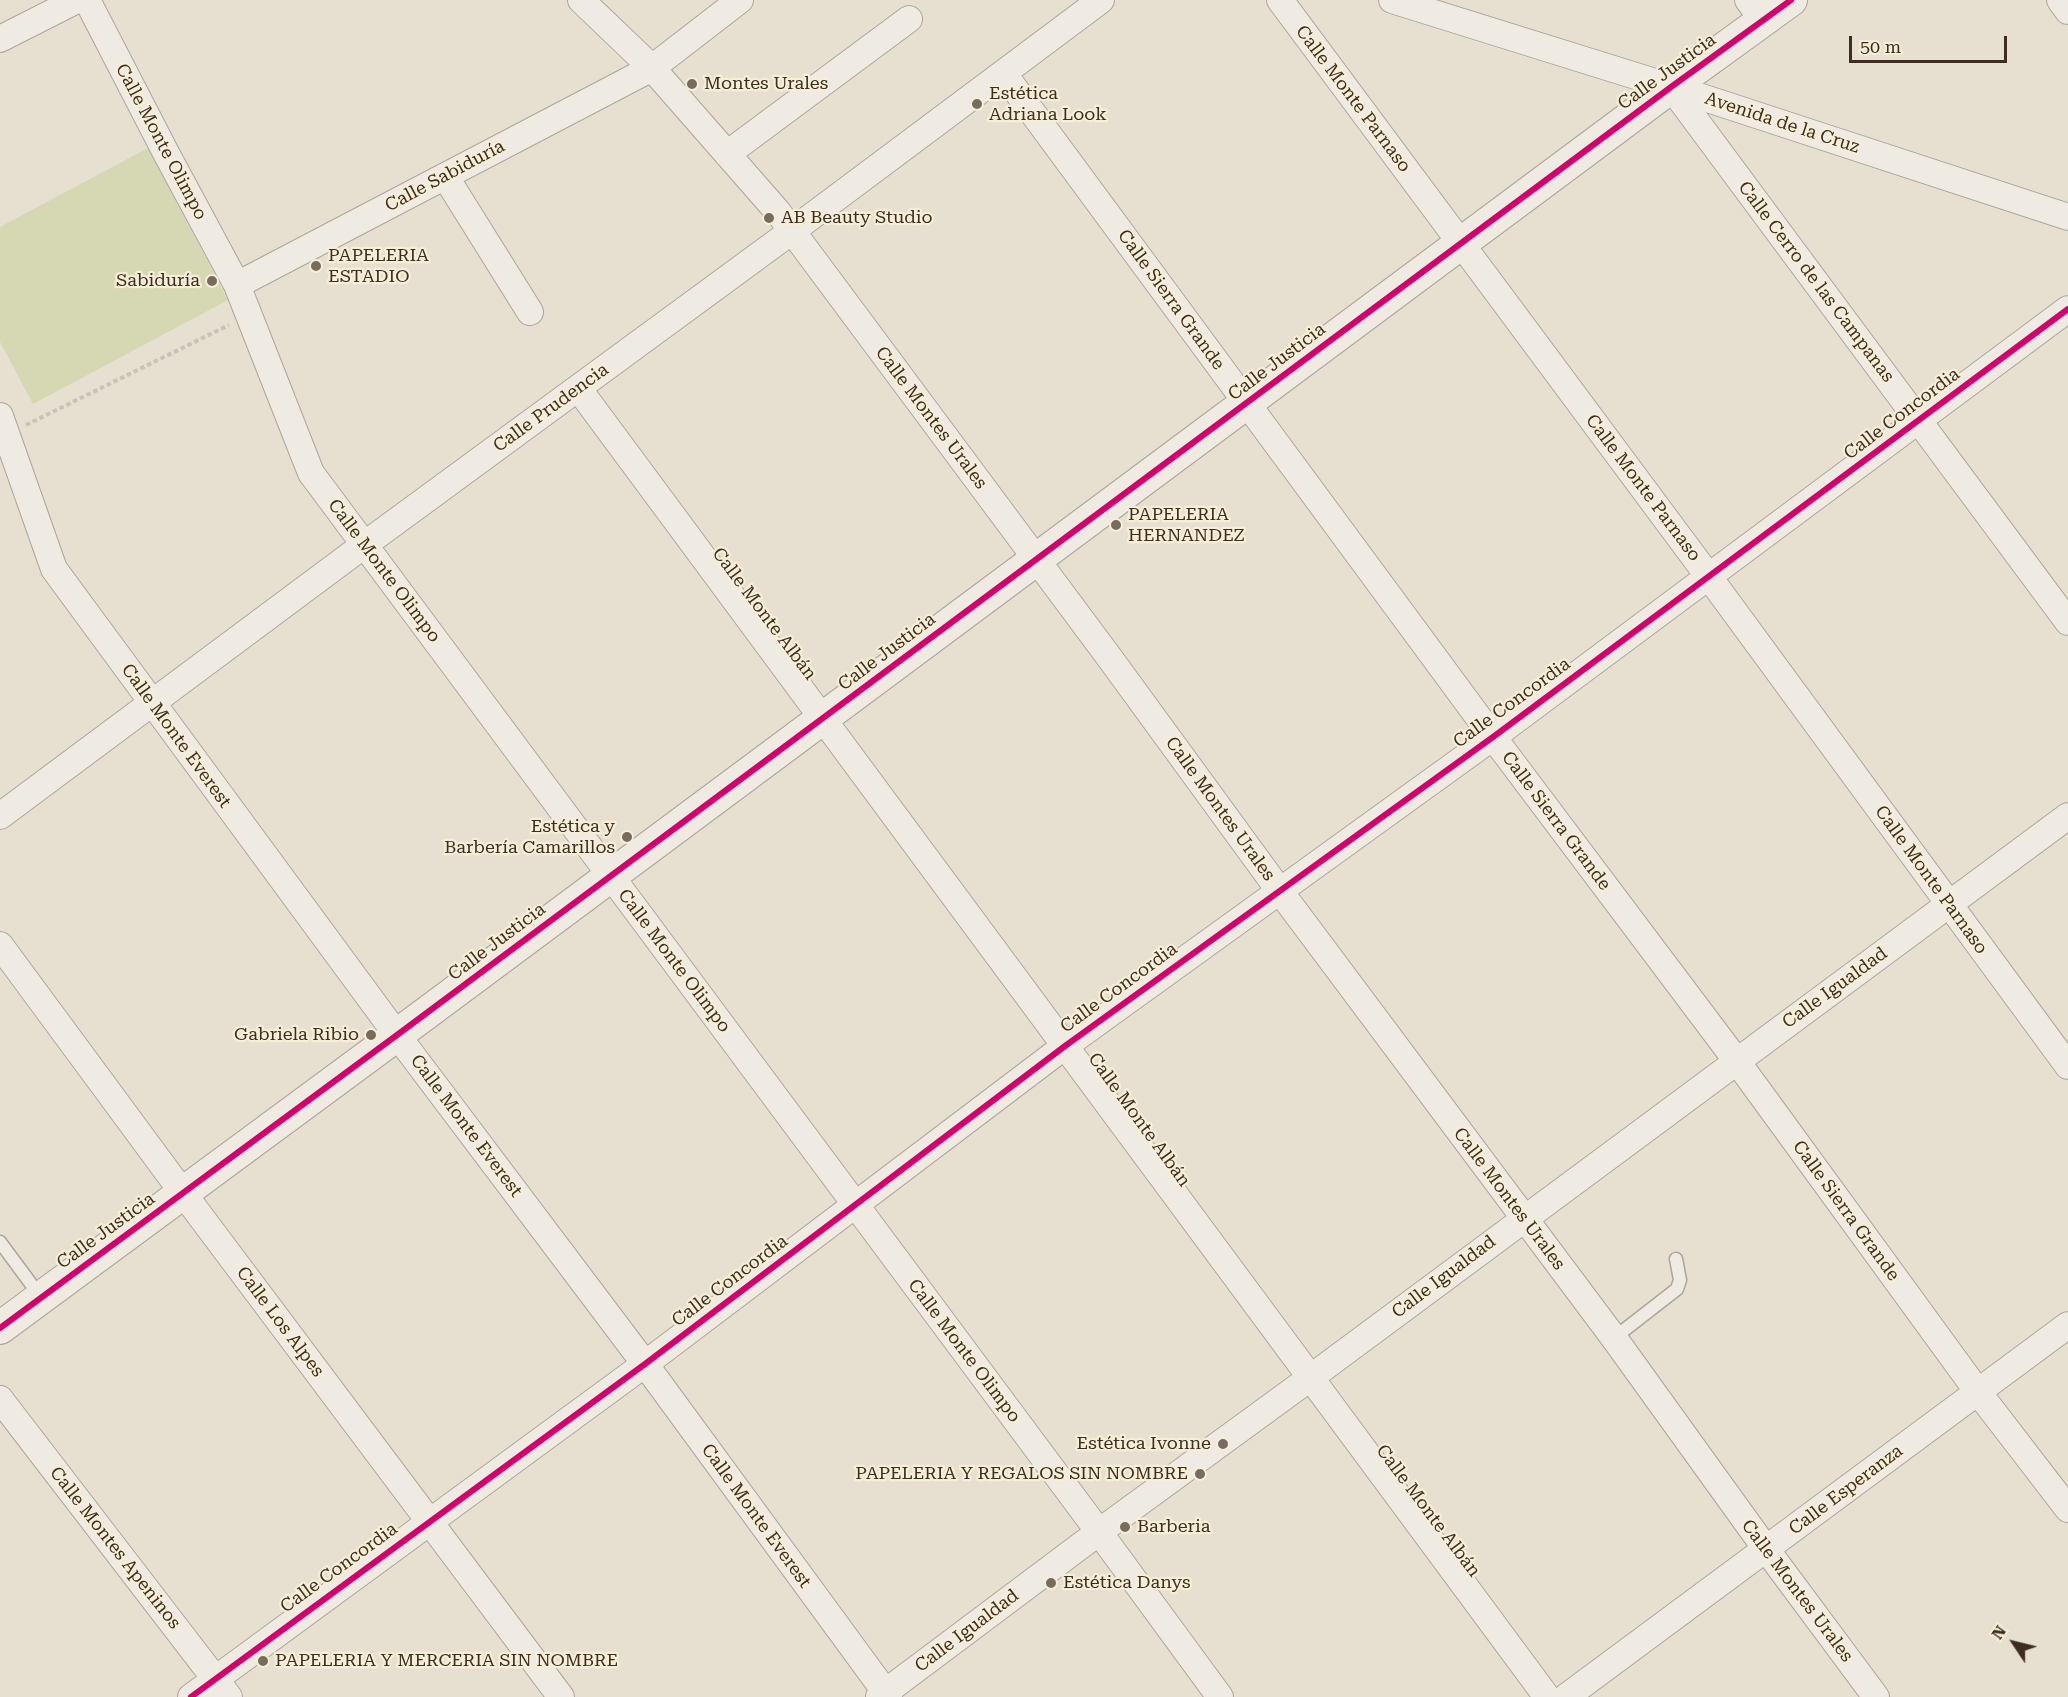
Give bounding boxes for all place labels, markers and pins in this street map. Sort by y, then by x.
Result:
place label: Montes Urales [704,73,828,95]
marker: Montes Urales [685,77,699,91]
place label: Estética Adriana Look [989,83,1107,125]
marker: Estética Adriana Look [970,97,984,111]
place label: AB Beauty Studio [781,207,932,229]
marker: AB Beauty Studio [762,211,776,225]
place label: PAPELERIA ESTADIO [328,245,429,288]
marker: PAPELERIA ESTADIO [309,259,323,273]
place label: Sabiduría [116,270,200,292]
marker: Sabiduría [205,274,219,288]
place label: PAPELERIA HERNANDEZ [1128,504,1245,546]
marker: PAPELERIA HERNANDEZ [1109,518,1123,532]
place label: Estética y Barbería Camarillos [444,816,615,858]
marker: Estética y Barbería Camarillos [620,830,634,844]
place label: Gabriela Ribio [234,1024,359,1046]
marker: Gabriela Ribio [364,1028,378,1042]
place label: Estética Ivonne [1077,1433,1211,1455]
marker: Estética Ivonne [1216,1437,1230,1451]
place label: PAPELERIA Y REGALOS SIN NOMBRE [855,1463,1188,1485]
marker: PAPELERIA Y REGALOS SIN NOMBRE [1193,1467,1207,1481]
place label: Barberia [1137,1516,1210,1538]
marker: Barberia [1118,1520,1132,1534]
place label: Estética Danys [1063,1572,1191,1594]
marker: Estética Danys [1044,1576,1058,1590]
place label: PAPELERIA Y MERCERIA SIN NOMBRE [275,1650,618,1672]
marker: PAPELERIA Y MERCERIA SIN NOMBRE [256,1654,270,1668]

